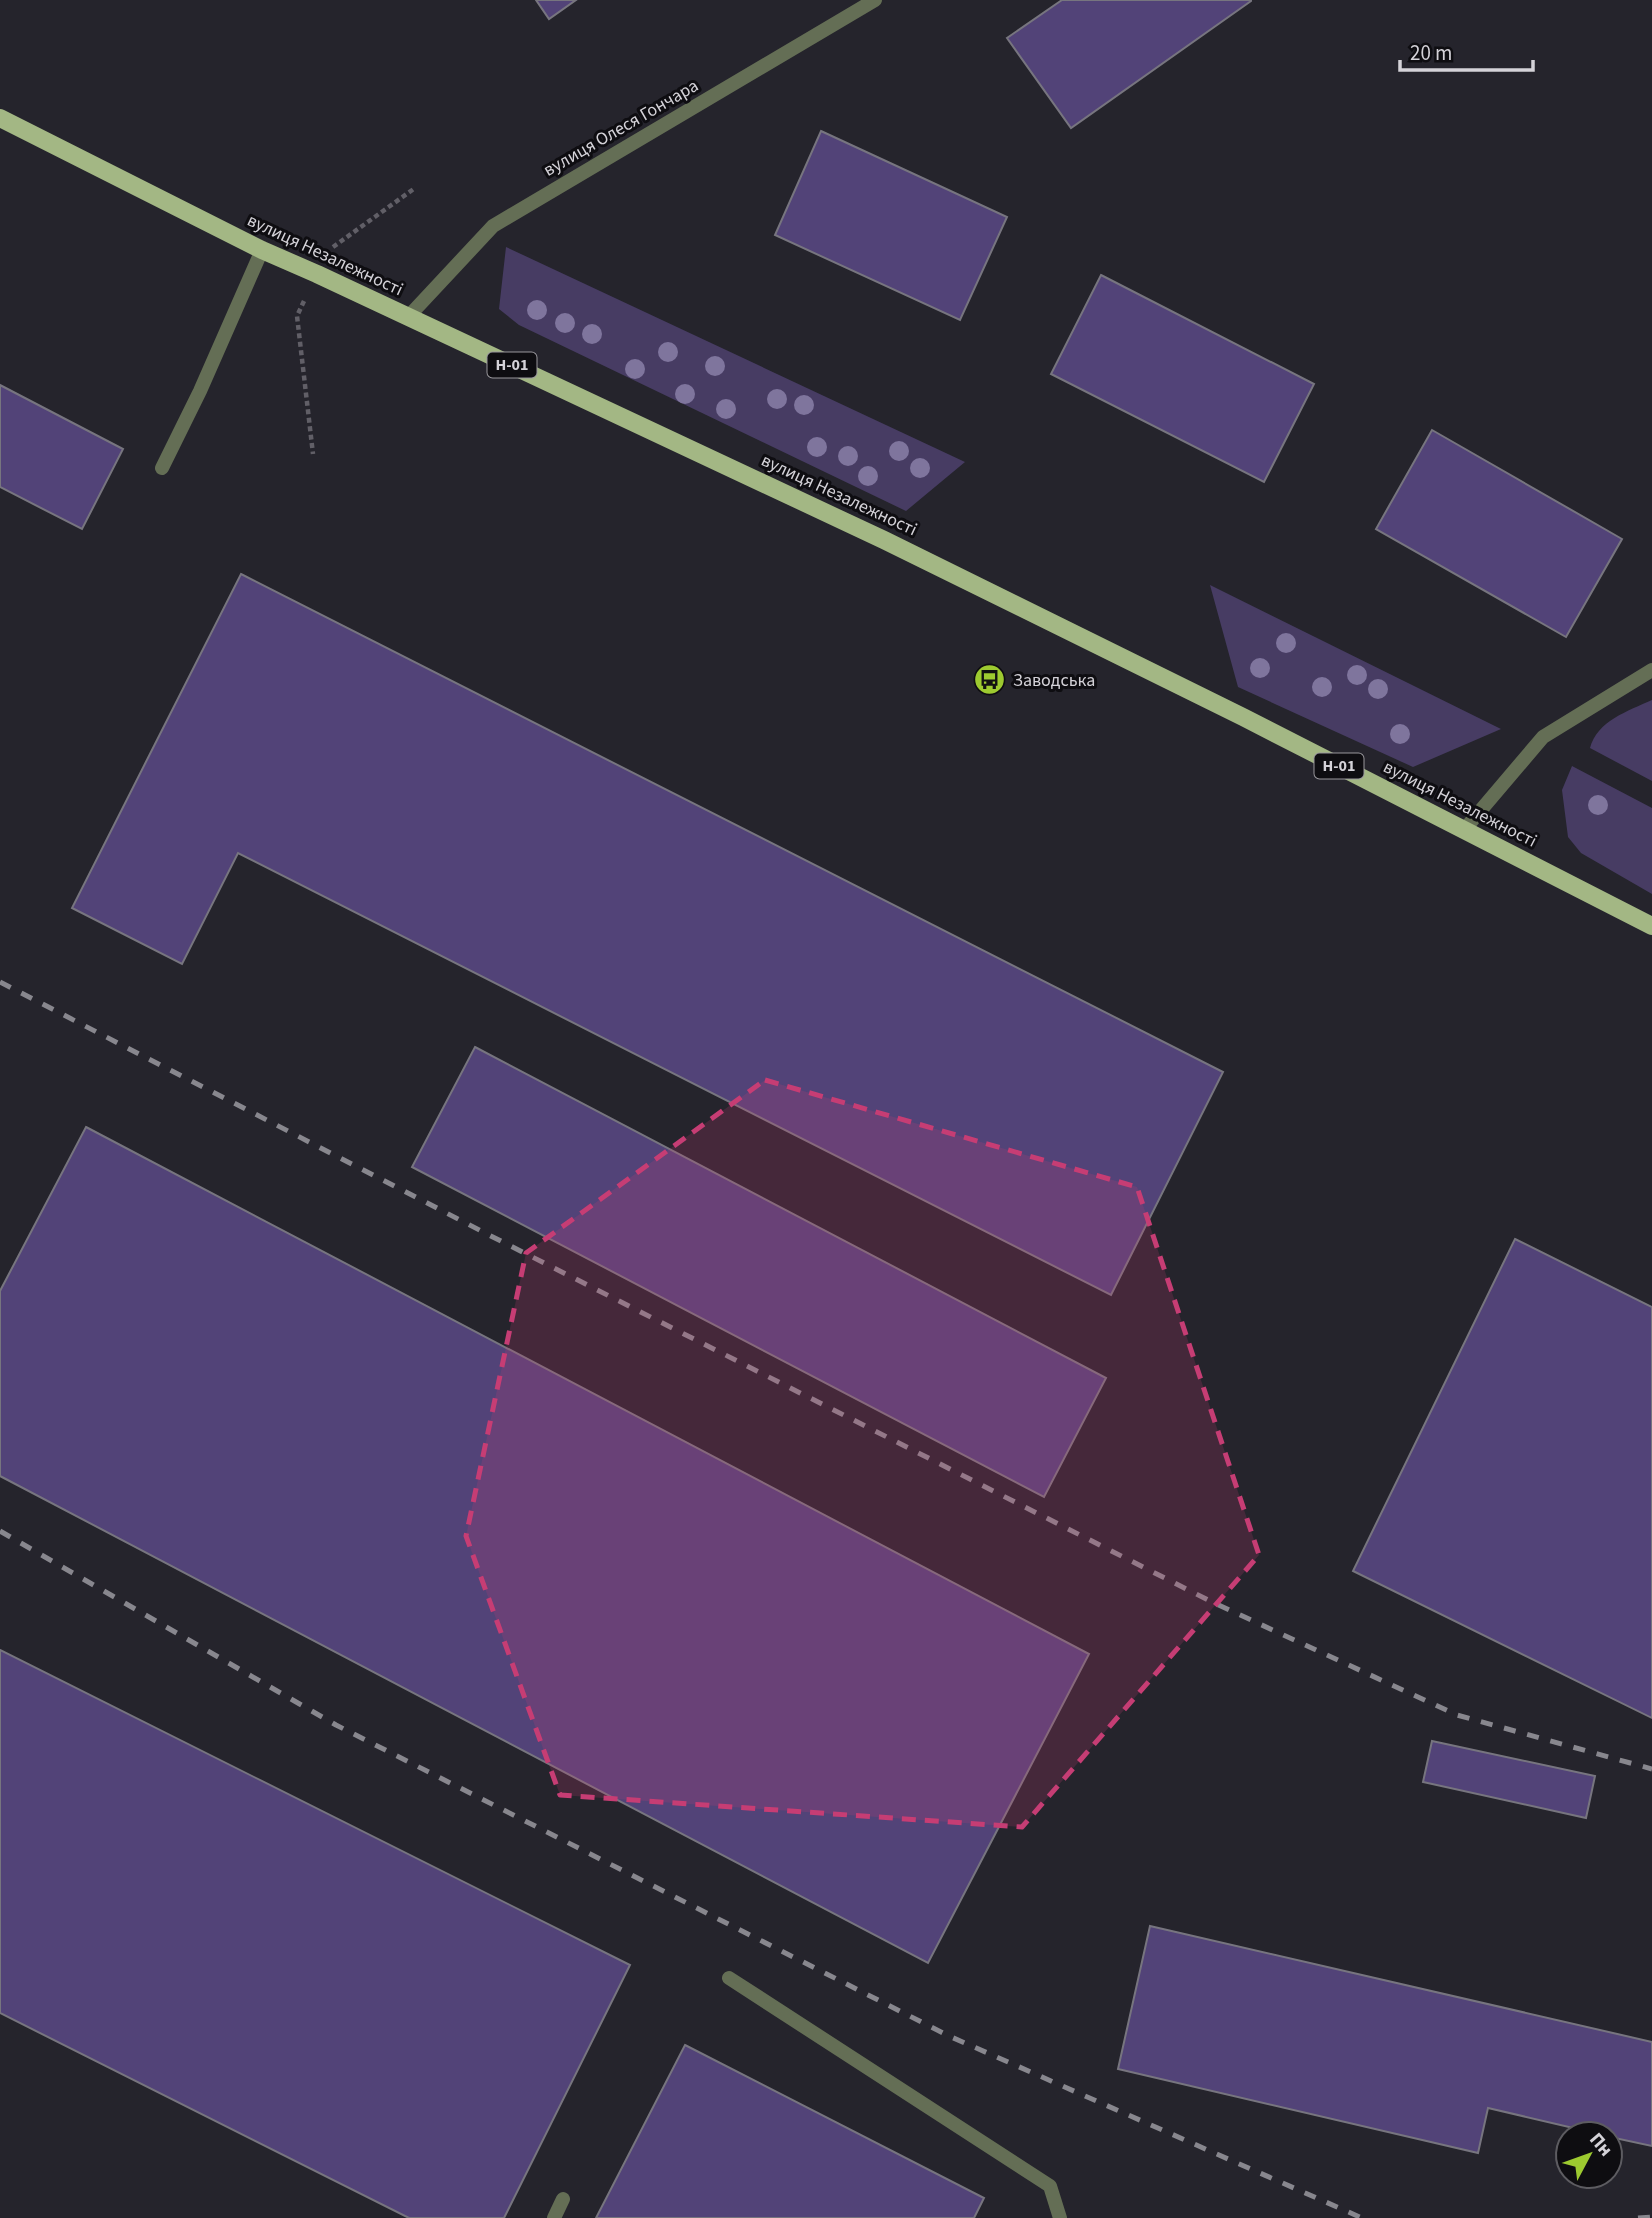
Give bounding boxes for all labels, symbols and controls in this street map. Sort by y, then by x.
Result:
scale bar [1400,28,1533,72]
text: 20 m [1410,38,1452,68]
street label: вулиця Олеся Гончара [539,73,703,183]
street label: вулиця Незалежності [243,208,407,302]
road number: Н-01 [488,352,536,378]
street label: вулиця Незалежності [757,448,921,542]
bus stop icon: Заводська [973,663,1007,697]
place label: Заводська [1013,668,1095,693]
road number: Н-01 [1314,754,1364,778]
street label: вулиця Незалежності [1379,754,1541,854]
north arrow [1554,2120,1624,2190]
text: Пн [1583,2127,1619,2163]

